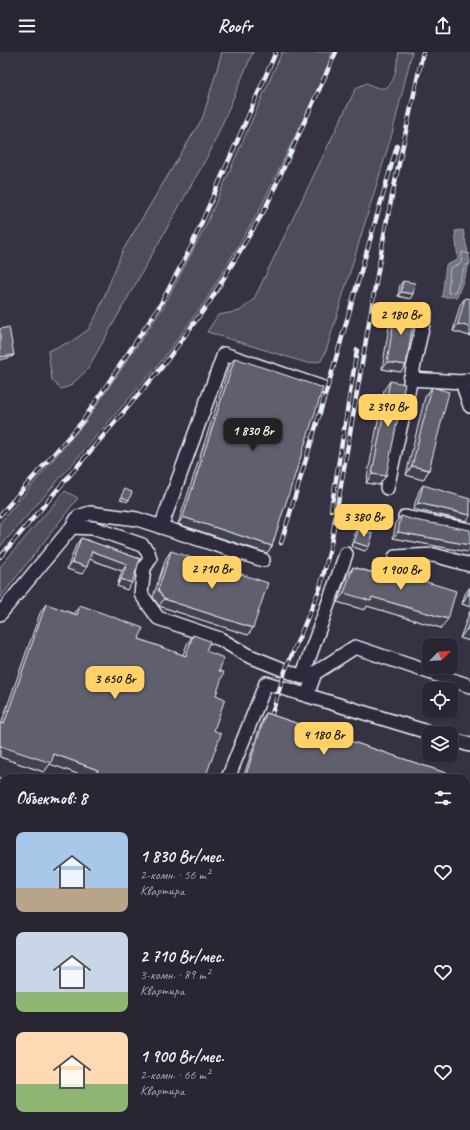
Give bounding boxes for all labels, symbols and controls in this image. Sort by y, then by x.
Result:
icon: menu [16,15,38,37]
text: Roofr [218,15,252,37]
icon: share [432,15,454,37]
pin: 2 180 Br [360,302,442,336]
text: 2 180 Br [380,307,422,323]
pin: 2 390 Br [347,394,429,428]
text: 2 390 Br [367,399,409,415]
pin: 1 830 Br [212,418,294,452]
text: 1 830 Br [232,423,274,439]
pin: 3 380 Br [323,504,405,538]
text: 3 380 Br [343,509,385,525]
pin: 2 710 Br [171,556,253,590]
pin: 1 900 Br [360,557,442,591]
text: 2 710 Br [191,561,233,577]
text: 1 900 Br [380,562,422,578]
north arrow [422,638,458,674]
map controls [422,638,458,762]
pin: 3 650 Br [74,666,156,700]
text: 3 650 Br [94,671,136,687]
button: locate [422,682,458,718]
pin: 4 180 Br [283,722,365,756]
button: layers [422,726,458,762]
text: 4 180 Br [303,727,345,743]
icon: filters [432,787,454,809]
text: Объектов: 8 [16,788,87,809]
text: 1 830 Br/мес. [140,846,224,867]
icon: home [48,848,96,896]
icon: heart [432,861,454,883]
text: 2-комн. · 56 m² [140,867,210,883]
text: Квартира [140,883,184,899]
text: 2 710 Br/мес. [140,946,224,967]
icon: home [48,948,96,996]
icon: heart [432,961,454,983]
text: 3-комн. · 89 m² [140,967,210,983]
text: Квартира [140,983,184,999]
text: 1 900 Br/мес. [140,1046,224,1067]
icon: home [48,1048,96,1096]
icon: heart [432,1061,454,1083]
text: 2-комн. · 66 m² [140,1067,210,1083]
text: Квартира [140,1083,184,1099]

